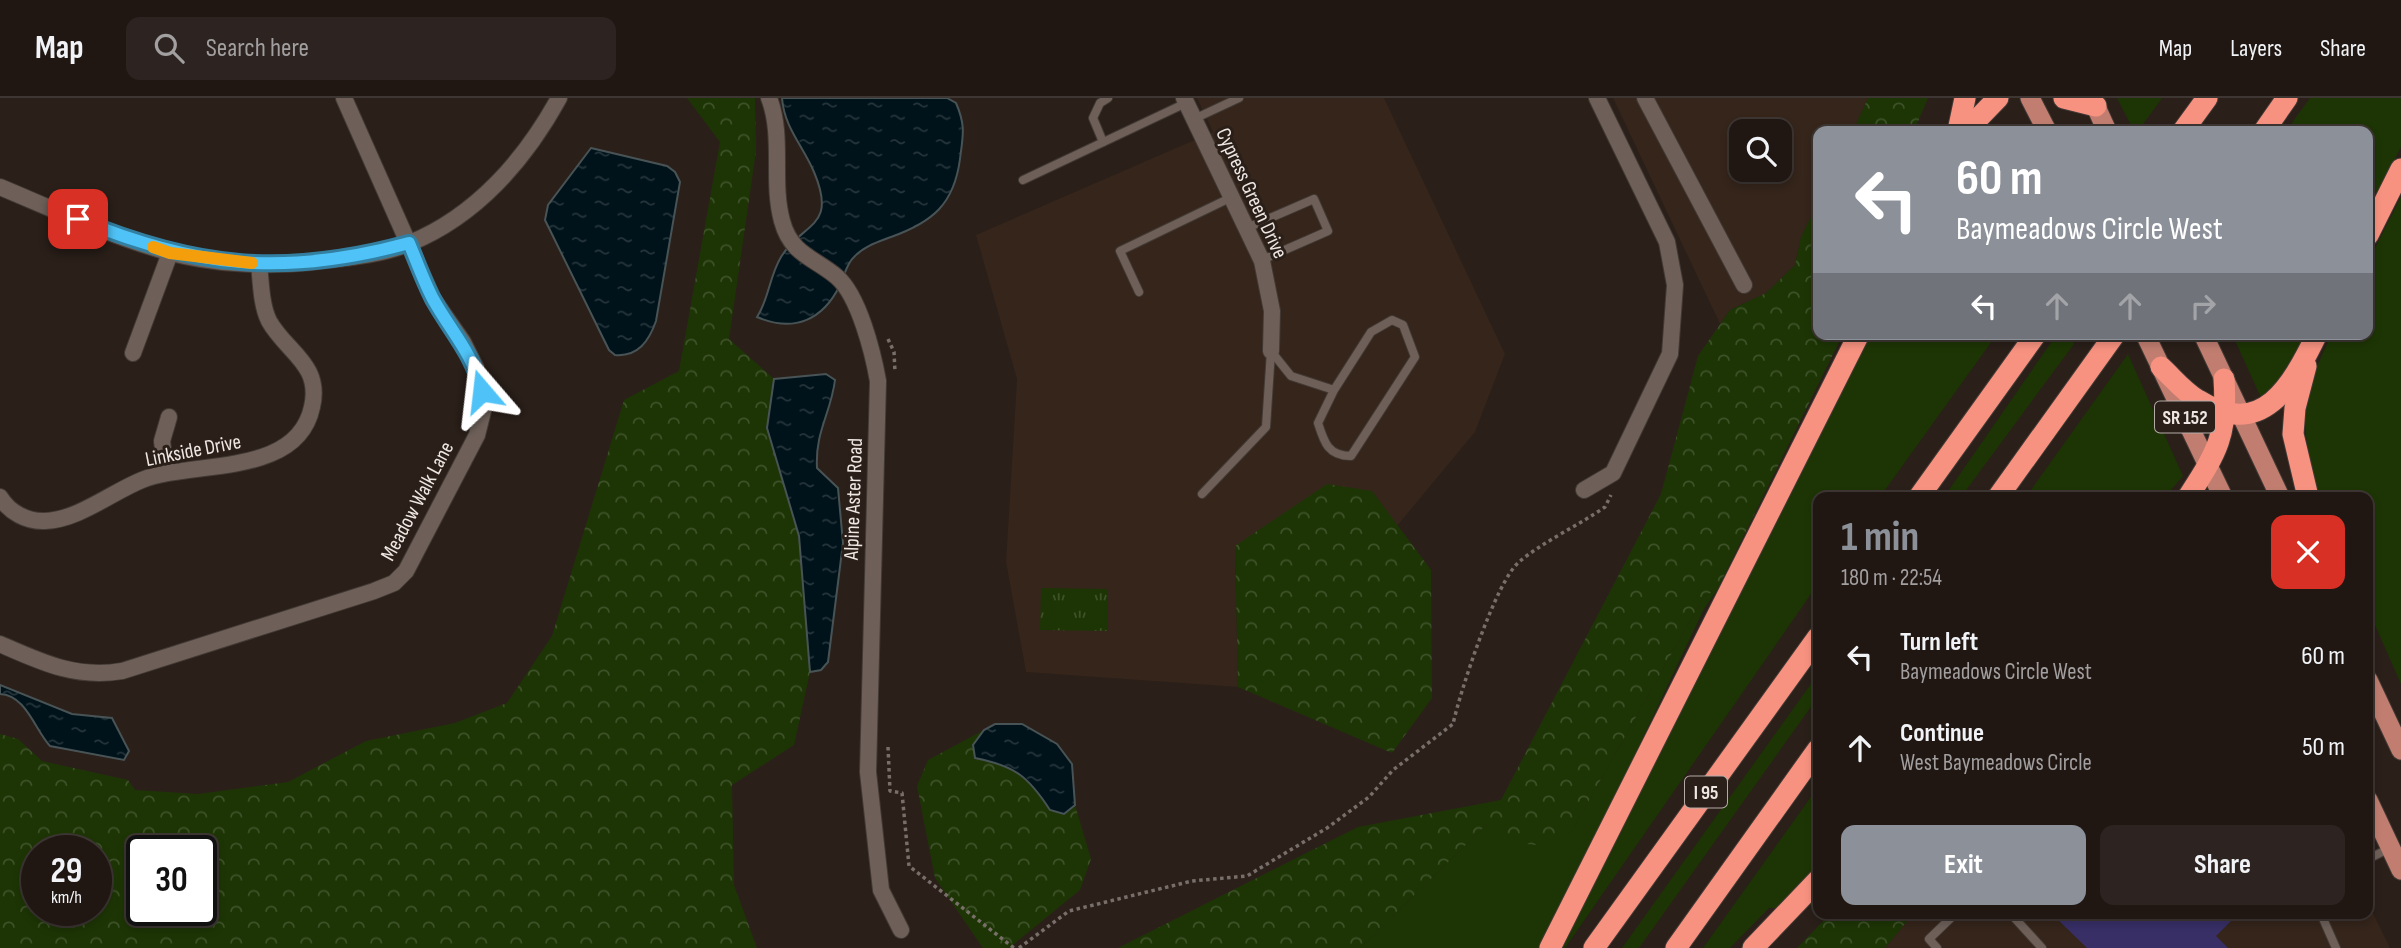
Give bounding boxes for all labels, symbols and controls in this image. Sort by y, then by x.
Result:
search box [126,17,616,80]
text: Map [35,28,84,68]
icon: search [150,29,188,67]
text: Search here [206,33,309,64]
text: Map [2159,34,2192,63]
text: Layers [2230,34,2282,63]
text: Share [2320,34,2366,63]
map controls [1729,119,1792,182]
button: search [1729,119,1792,182]
street label: Cypress Green Drive [1210,124,1293,263]
text: 60 m [1956,150,2043,209]
icon: left [1841,154,1932,245]
pin [48,189,108,249]
icon: arrive [59,200,97,238]
text: Baymeadows Circle West [1956,210,2223,249]
icon: left [1965,287,2003,325]
icon: ahead [2038,287,2076,325]
icon: ahead [2111,287,2149,325]
icon: right [2184,287,2222,325]
position arrow [445,354,519,428]
road number: SR 152 [2155,402,2215,432]
street label: Linkside Drive [143,429,243,472]
street label: Meadow Walk Lane [376,437,459,565]
street label: Alpine Aster Road [839,438,868,562]
text: 1 min [1841,512,1919,563]
button: close [2271,515,2345,589]
text: 180 m · 22:54 [1841,564,1942,592]
text: Turn left [1900,627,1978,658]
icon: left [1841,638,1879,676]
text: 60 m [2301,641,2345,672]
text: Baymeadows Circle West [1900,658,2092,686]
text: Continue [1900,718,1984,749]
icon: ahead [1841,729,1879,767]
text: 50 m [2302,732,2345,763]
text: West Baymeadows Circle [1900,749,2092,777]
road number: I 95 [1685,776,1727,807]
button: Exit [1841,825,2086,905]
button: Share [2100,825,2345,905]
speed limit sign: 30 [126,835,217,926]
text: 29 [51,850,82,893]
text: km/h [51,887,82,908]

